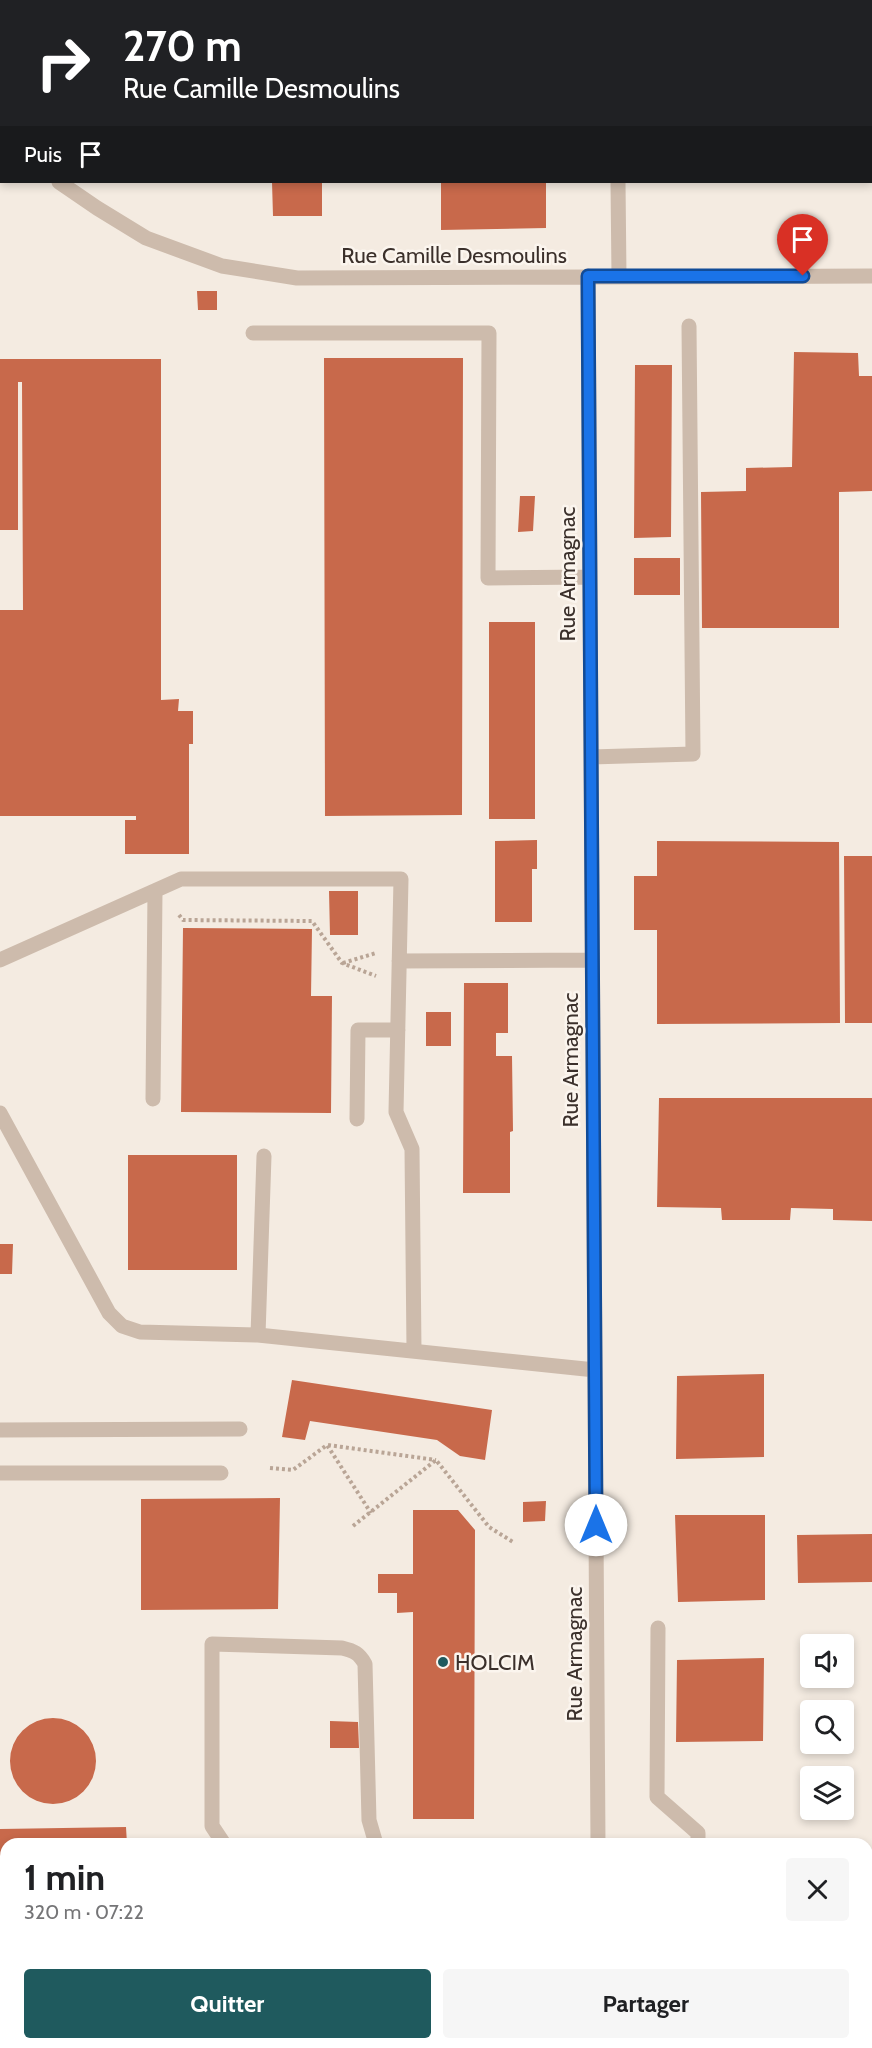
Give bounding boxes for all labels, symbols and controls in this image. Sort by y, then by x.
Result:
text: 270 m [123,20,242,72]
icon: right [24,24,102,102]
text: Rue Camille Desmoulins [123,72,400,105]
icon: arrive [74,138,107,171]
text: Puis [24,141,62,168]
pin [777,214,828,276]
icon: arrive [786,223,819,256]
street label: Rue Camille Desmoulins [341,242,567,269]
street label: Rue Armagnac [554,507,581,641]
street label: Rue Armagnac [557,993,584,1127]
position arrow [564,1493,628,1557]
street label: Rue Armagnac [561,1587,588,1721]
map controls [800,1634,854,1820]
button: sound [800,1634,854,1688]
place label: HOLCIM [455,1649,535,1676]
marker: HOLCIM [436,1655,450,1669]
button: search [800,1700,854,1754]
button: layers [800,1766,854,1820]
text: 1 min [24,1855,105,1899]
button: close [786,1858,849,1921]
text: 320 m · 07:22 [24,1900,144,1924]
button: Quitter [24,1969,431,2038]
button: Partager [443,1969,849,2038]

